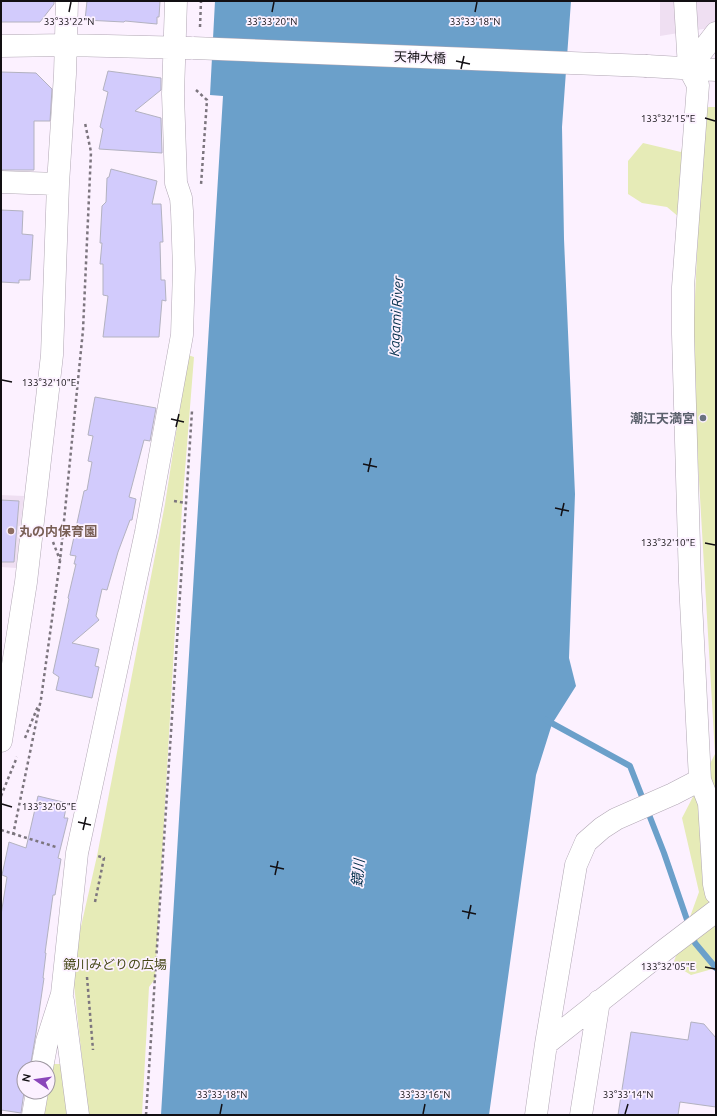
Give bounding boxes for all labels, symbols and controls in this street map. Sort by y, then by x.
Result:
text: 33°33'22"N [44,16,94,27]
text: 33°33'20"N [247,16,297,27]
text: 33°33'18"N [450,16,500,27]
street label: 天神大橋 [394,49,446,65]
text: 133°32'15"E [641,113,696,124]
water label: Kagami River [386,275,406,357]
text: 133°32'10"E [22,377,77,388]
place label: 潮江天満宮 [630,411,695,425]
marker: 潮江天満宮 [698,413,708,423]
place label: 丸の内保育園 [19,524,97,538]
marker: 丸の内保育園 [6,526,16,536]
text: 133°32'10"E [641,537,696,548]
text: 133°32'05"E [22,801,77,812]
water label: 鏡川 [349,856,367,888]
park label: 鏡川みどりの広場 [63,957,167,971]
text: 133°32'05"E [641,961,696,972]
north arrow [16,1060,56,1100]
text: N [19,1072,33,1083]
text: 33°33'18"N [197,1089,247,1100]
text: 33°33'16"N [400,1089,450,1100]
text: 33°33'14"N [603,1089,653,1100]

